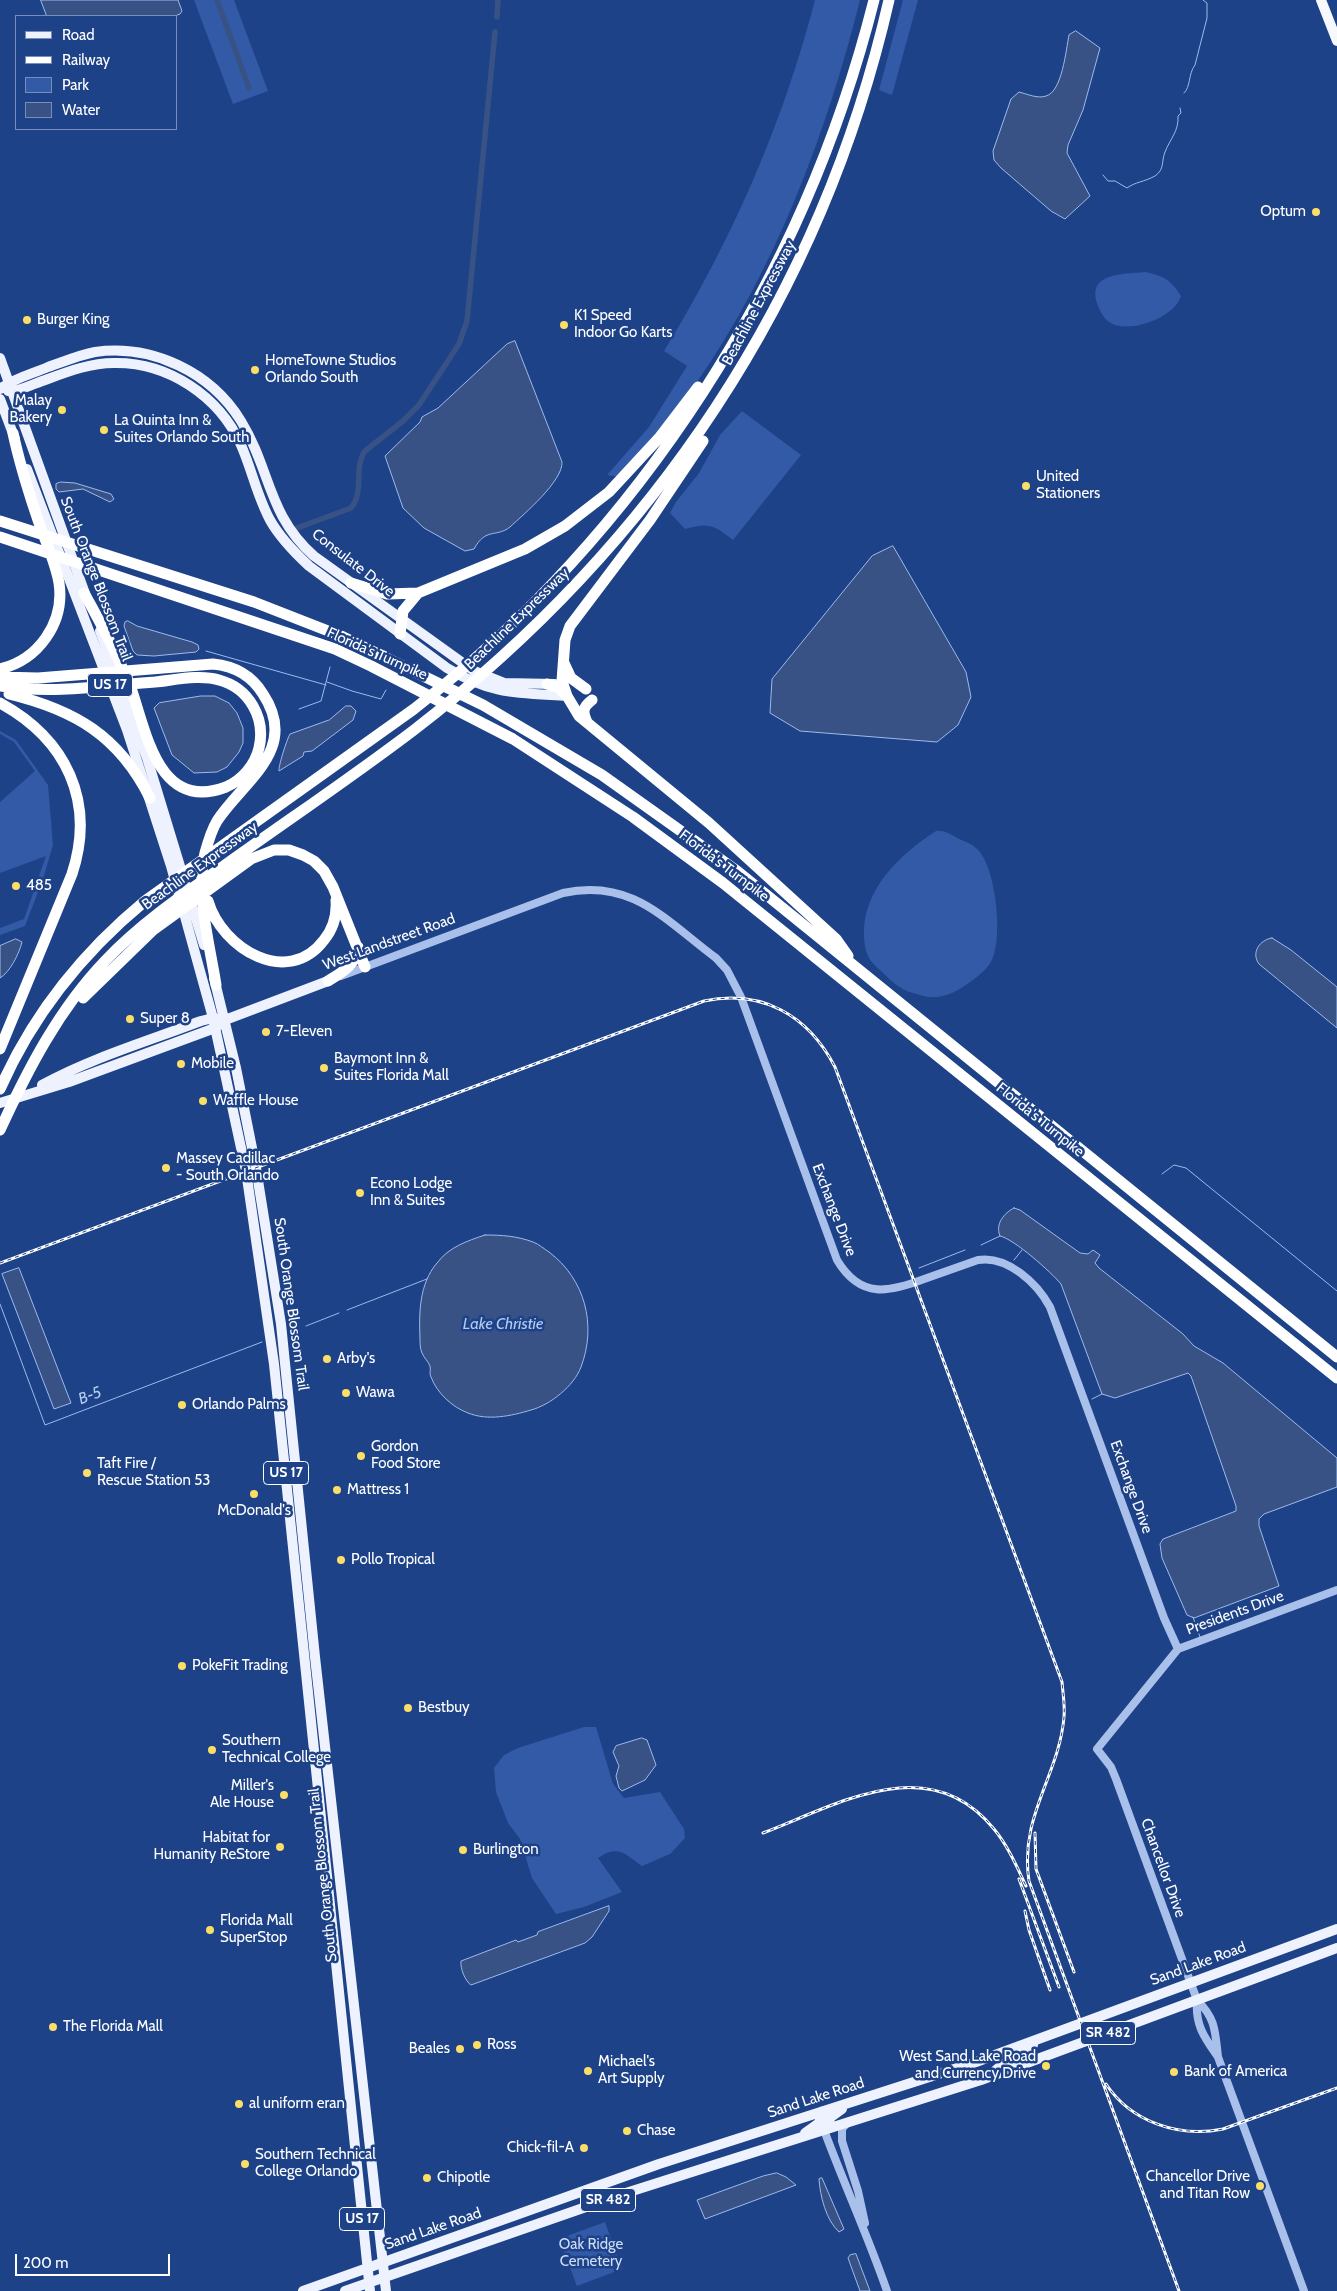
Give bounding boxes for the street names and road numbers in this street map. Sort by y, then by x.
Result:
street label: Beachline Expressway [719,238,799,368]
street label: South Orange Blossom Trail [56,494,136,664]
street label: Consulate Drive [308,525,398,601]
street label: Beachline Expressway [461,564,573,674]
street label: Florida's Turnpike [324,624,430,684]
road number: US 17 [88,674,132,696]
street label: Beachline Expressway [139,818,261,914]
street label: Florida's Turnpike [675,826,773,906]
street label: West Landstreet Road [320,910,458,974]
street label: Florida's Turnpike [992,1079,1088,1161]
street label: Exchange Drive [808,1161,860,1259]
street label: South Orange Blossom Trail [270,1216,312,1392]
street label: Exchange Drive [1106,1438,1156,1536]
road number: US 17 [264,1462,308,1485]
street label: Presidents Drive [1184,1587,1286,1639]
street label: South Orange Blossom Trail [305,1787,341,1963]
street label: Chancellor Drive [1137,1816,1189,1920]
street label: Sand Lake Road [1148,1938,1248,1990]
road number: SR 482 [1080,2022,1136,2045]
street label: Sand Lake Road [765,2074,867,2122]
road number: SR 482 [580,2188,636,2212]
street label: Sand Lake Road [382,2204,484,2254]
road number: US 17 [340,2208,384,2230]

